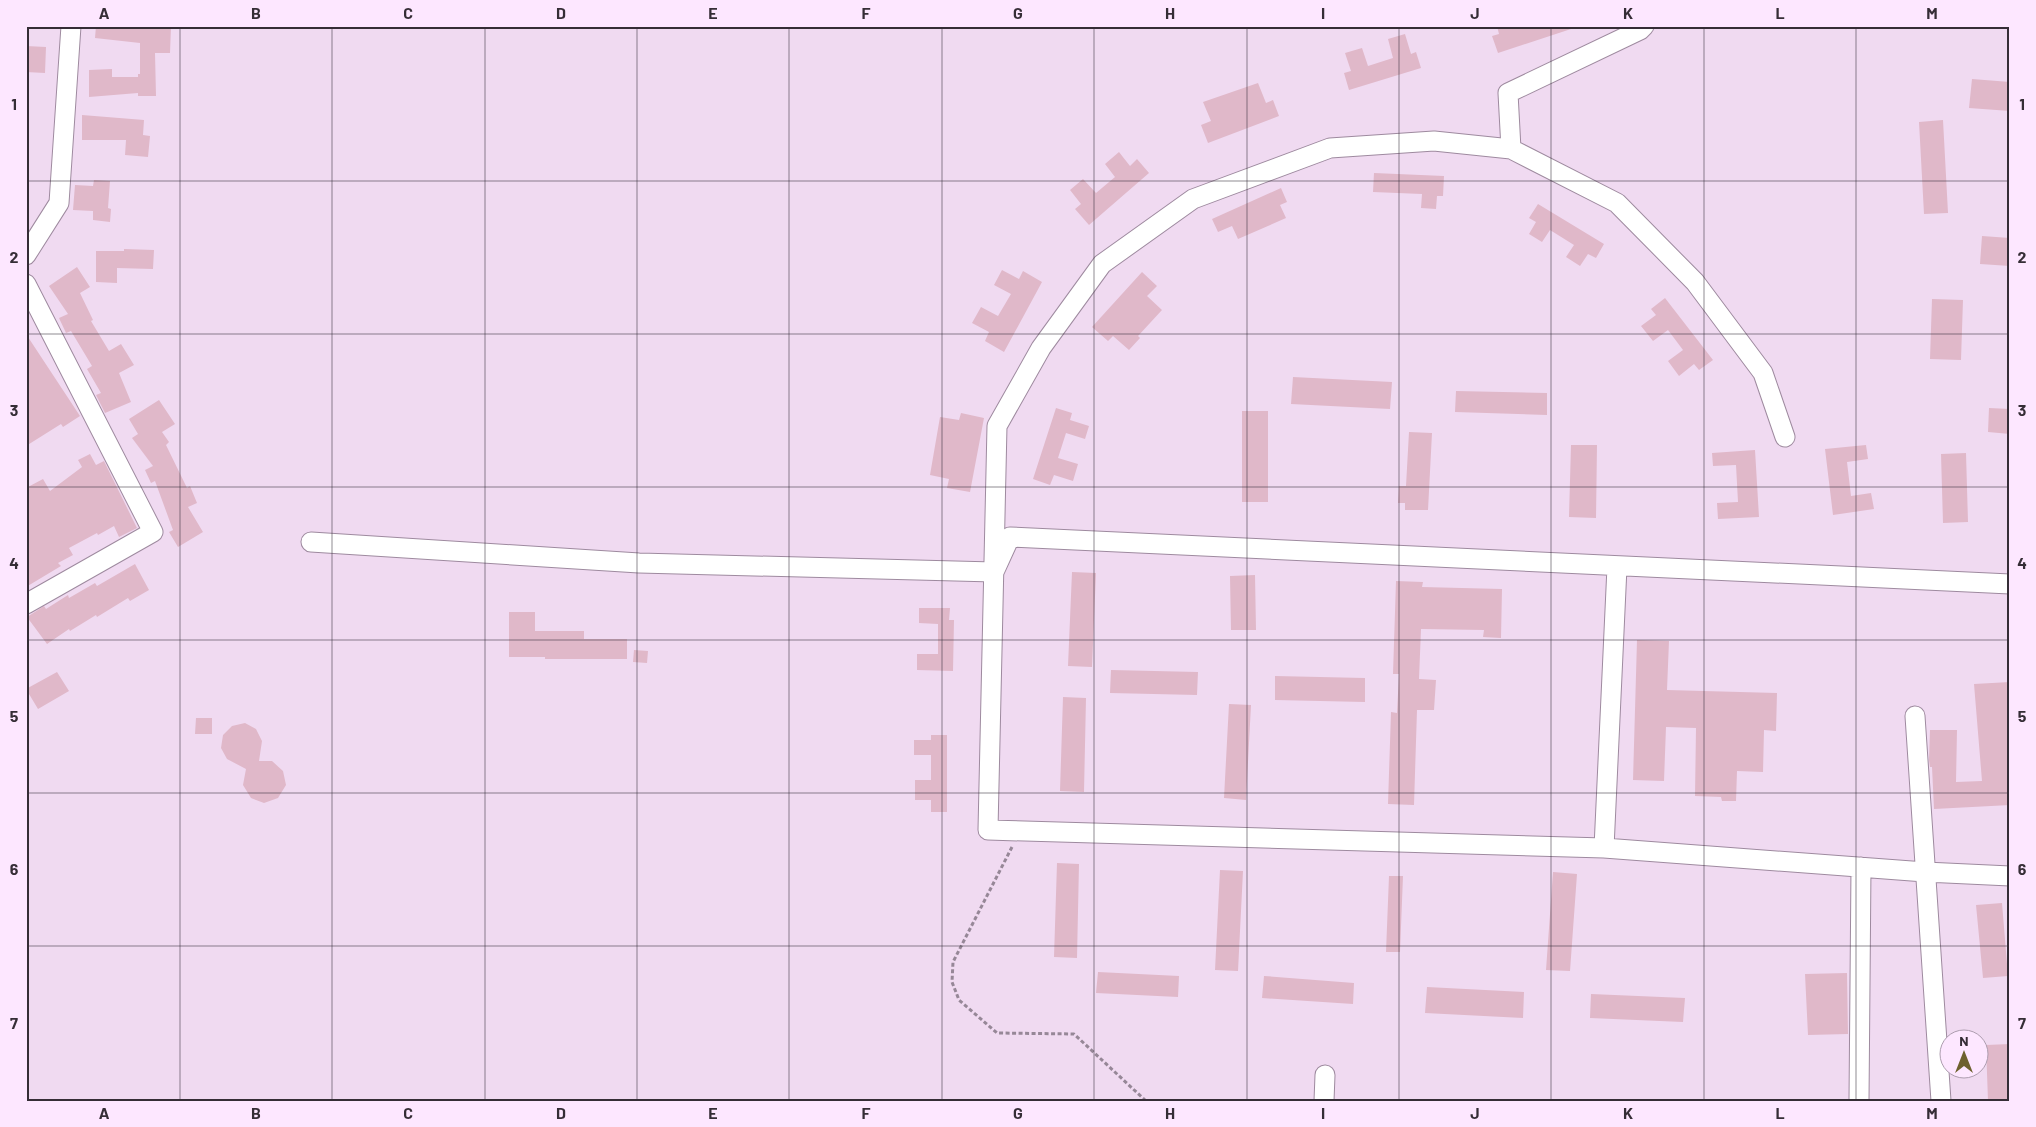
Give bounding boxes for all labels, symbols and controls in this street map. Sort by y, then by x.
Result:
text: A [99,3,110,22]
text: B [251,3,261,22]
text: C [403,3,413,22]
text: D [556,3,566,22]
text: E [708,3,718,22]
text: F [862,3,871,22]
text: G [1013,3,1023,22]
text: H [1165,3,1175,22]
text: I [1321,3,1325,22]
text: J [1470,3,1480,22]
text: K [1623,3,1633,22]
text: L [1775,3,1785,22]
text: M [1926,3,1938,22]
text: 1 [11,94,17,113]
text: 1 [2019,94,2025,113]
text: 2 [10,247,19,266]
text: 2 [2018,247,2027,266]
text: 3 [10,400,18,419]
text: 3 [2018,400,2026,419]
text: 4 [9,553,19,572]
text: 4 [2017,553,2027,572]
text: 5 [10,706,19,725]
text: 5 [2018,706,2027,725]
text: 6 [10,859,19,878]
text: 6 [2018,859,2027,878]
text: 7 [10,1013,18,1032]
text: 7 [2018,1013,2026,1032]
north arrow [1938,1030,1988,1080]
text: N [1959,1032,1969,1049]
text: A [99,1103,110,1122]
text: B [251,1103,261,1122]
text: C [403,1103,413,1122]
text: D [556,1103,566,1122]
text: E [708,1103,718,1122]
text: F [862,1103,871,1122]
text: G [1013,1103,1023,1122]
text: H [1165,1103,1175,1122]
text: I [1321,1103,1325,1122]
text: J [1470,1103,1480,1122]
text: K [1623,1103,1633,1122]
text: L [1775,1103,1785,1122]
text: M [1926,1103,1938,1122]

